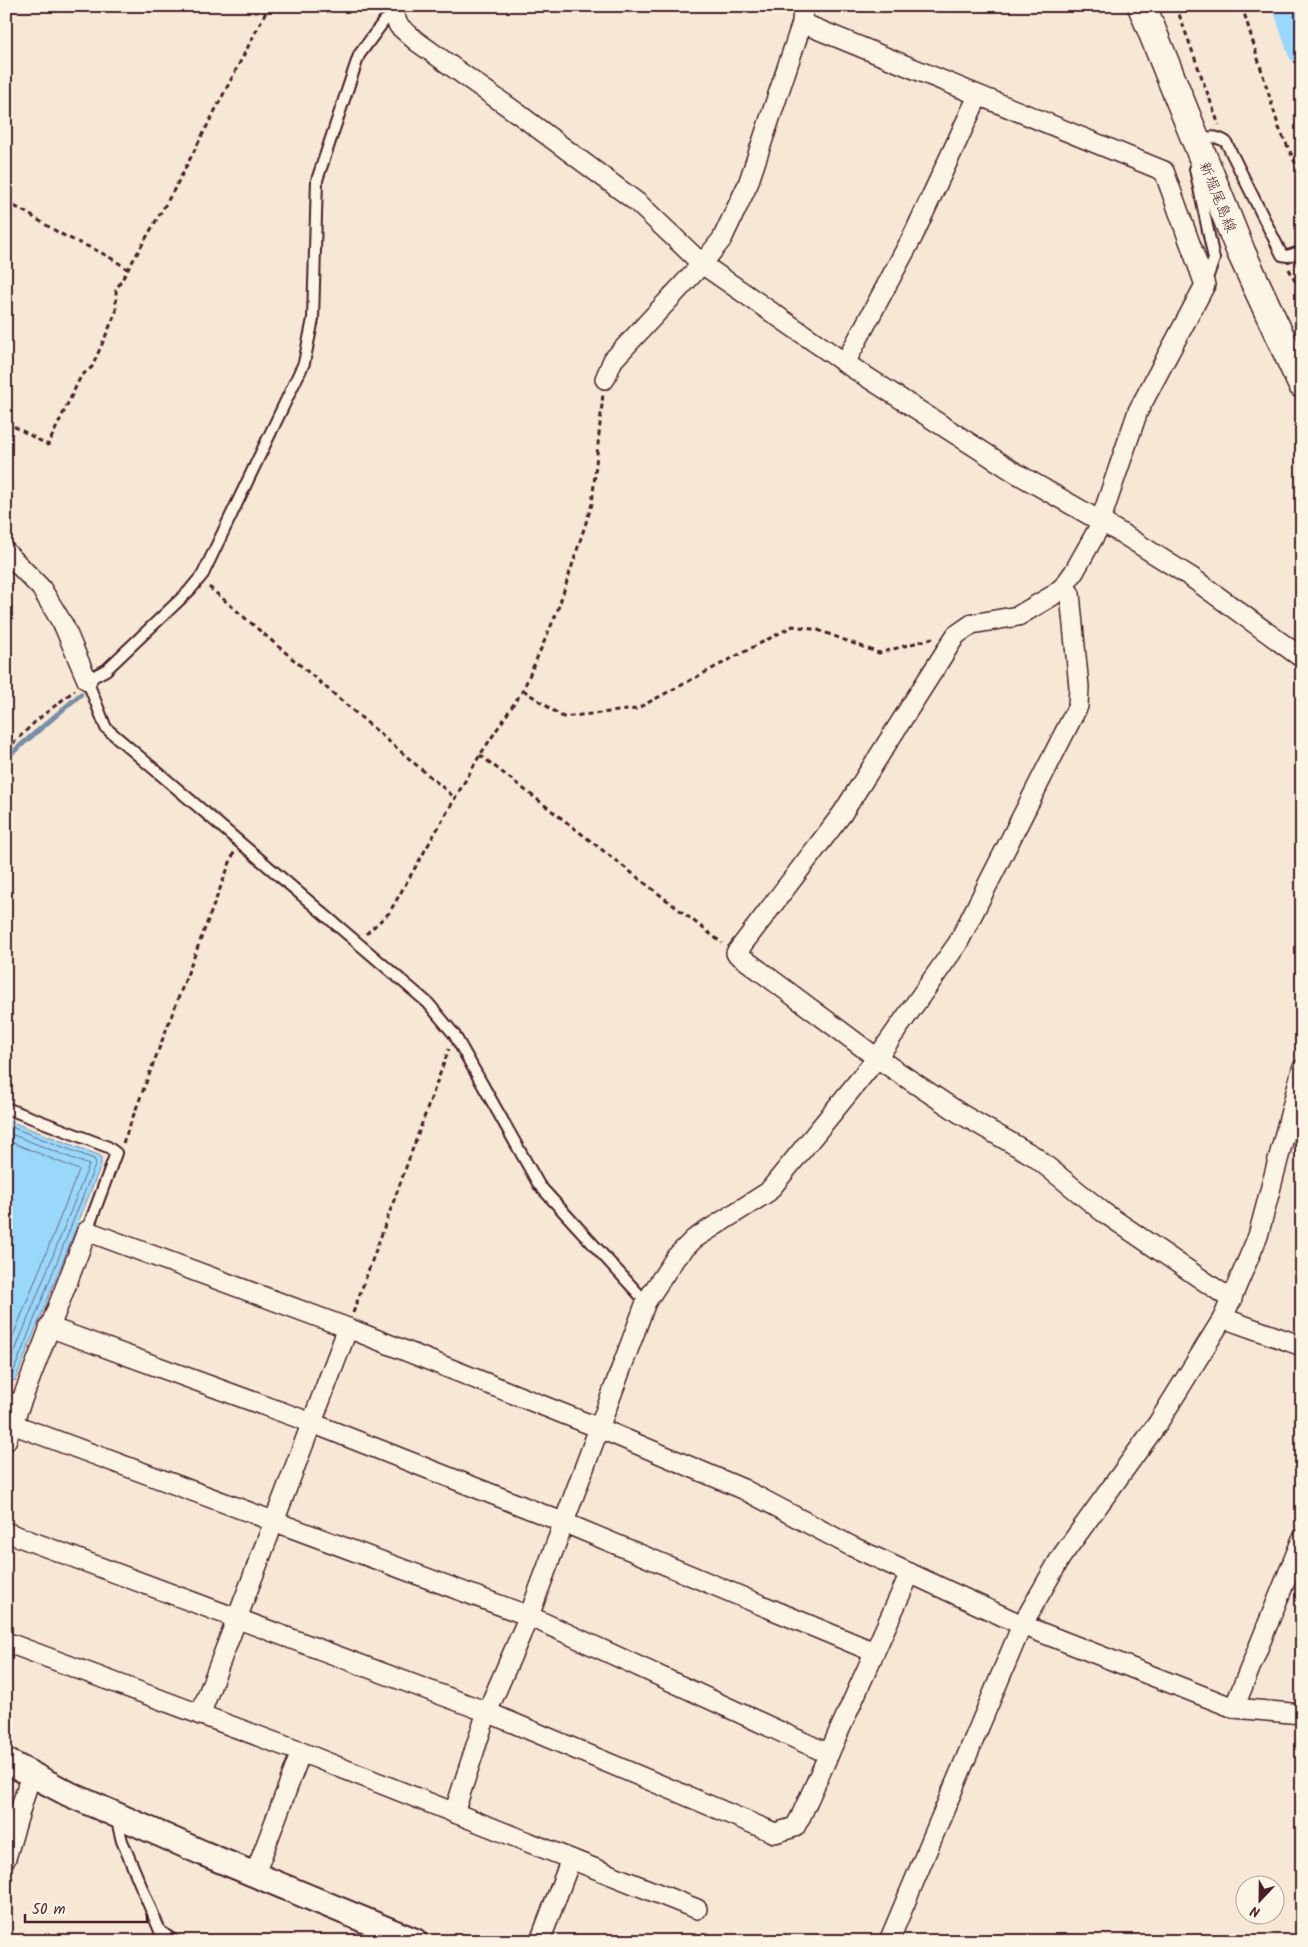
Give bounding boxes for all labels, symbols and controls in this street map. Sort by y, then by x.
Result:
street label: 新堀尾島線 [1192,158,1242,237]
north arrow [1236,1874,1286,1924]
scale bar [25,1892,148,1924]
text: 50 m [32,1898,66,1922]
text: N [1247,1899,1264,1923]

